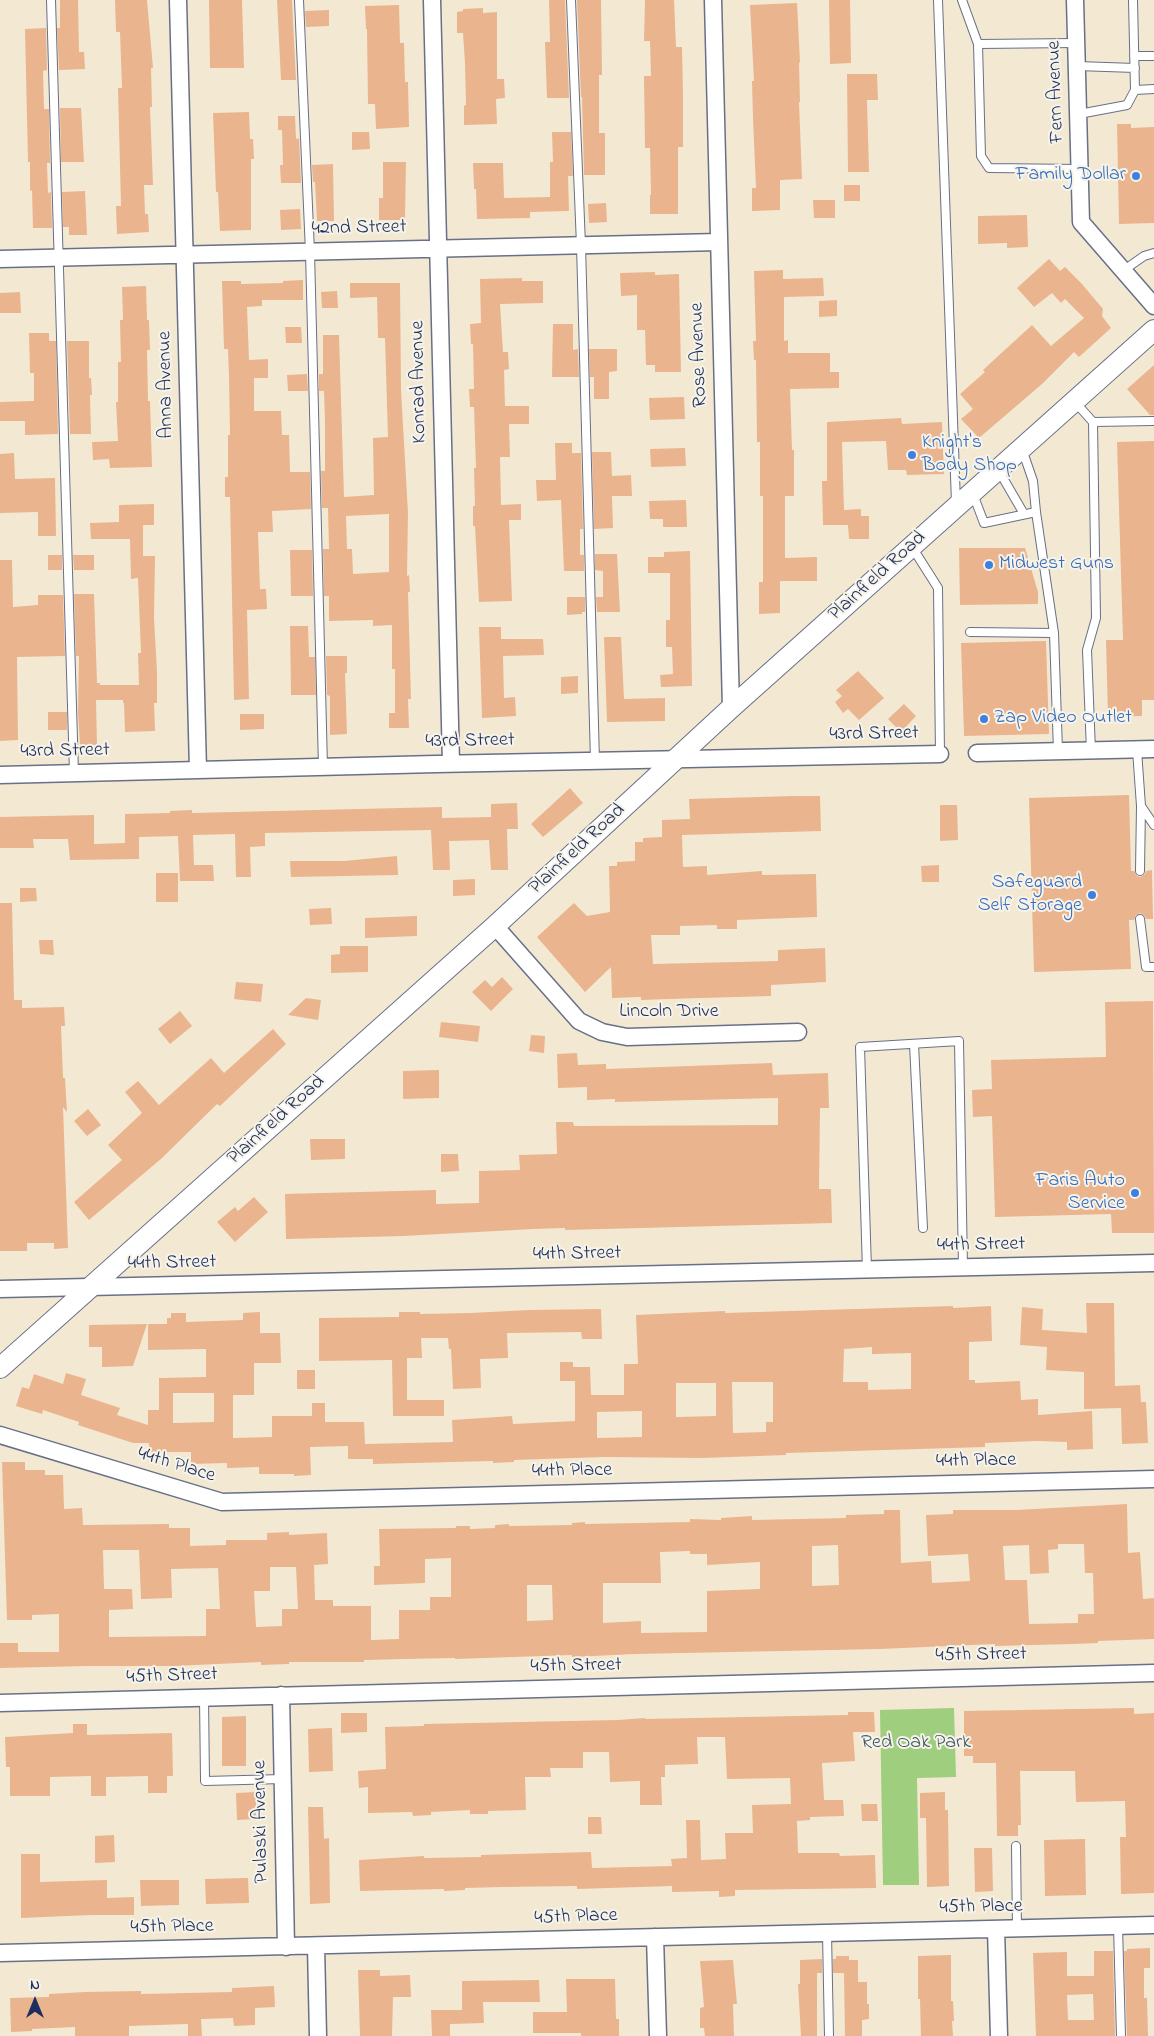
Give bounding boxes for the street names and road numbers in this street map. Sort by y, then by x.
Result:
street label: Fern Avenue [1043,40,1071,144]
street label: 42nd Street [311,216,407,242]
street label: Rose Avenue [686,302,714,408]
street label: Konrad Avenue [407,320,433,444]
street label: Anna Avenue [154,331,180,439]
street label: Plainfield Road [824,527,932,627]
street label: 43rd Street [829,722,919,748]
street label: 43rd Street [425,729,515,755]
street label: 43rd Street [20,739,110,765]
street label: Plainfield Road [525,799,631,901]
street label: Lincoln Drive [619,1001,719,1025]
street label: Plainfield Road [223,1071,331,1171]
street label: 44th Street [937,1233,1025,1259]
street label: 44th Street [533,1242,621,1268]
street label: 44th Street [128,1251,216,1277]
street label: 44th Place [134,1443,218,1489]
street label: 44th Place [936,1449,1016,1475]
street label: 44th Place [532,1459,612,1485]
street label: 45th Street [935,1643,1027,1669]
street label: 45th Street [530,1654,622,1680]
street label: 45th Street [126,1663,218,1691]
street label: Pulaski Avenue [249,1760,275,1884]
street label: 45th Place [939,1895,1023,1921]
street label: 45th Place [534,1905,618,1931]
street label: 45th Place [130,1915,214,1941]

